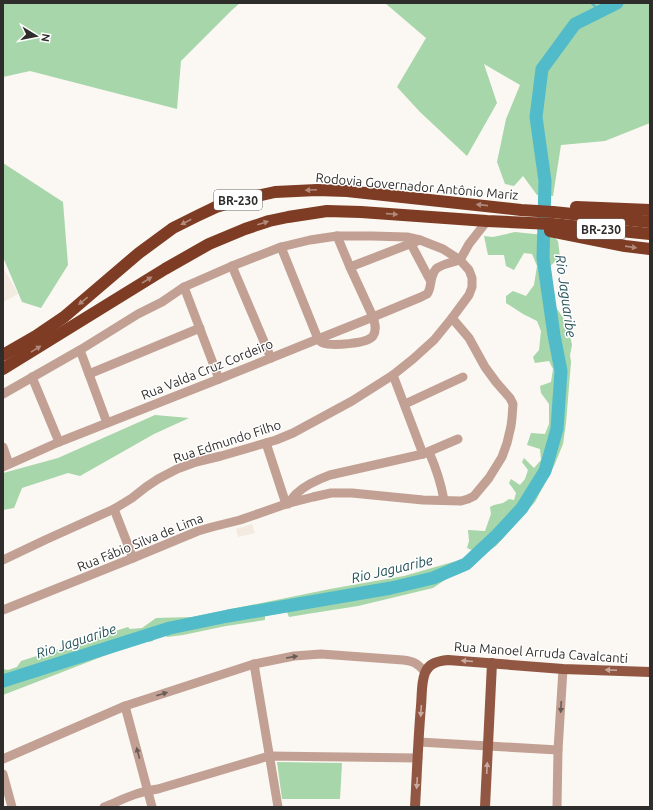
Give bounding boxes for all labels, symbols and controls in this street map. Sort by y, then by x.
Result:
north arrow [16,16,56,56]
text: N [39,33,52,43]
street label: Rodovia Governador Antônio Mariz [315,170,519,202]
one-way arrow [305,187,317,194]
road number: BR-230 [214,190,262,210]
one-way arrow [476,202,488,209]
one-way arrow [386,210,398,217]
one-way arrow [180,218,192,225]
road number: BR-230 [577,219,625,239]
one-way arrow [257,220,269,226]
one-way arrow [625,244,637,250]
water label: Rio Jaguaribe [552,254,580,338]
one-way arrow [141,277,153,284]
one-way arrow [78,296,89,305]
street label: Rua Valda Cruz Cordeiro [139,336,275,402]
one-way arrow [30,345,42,352]
street label: Rua Edmundo Filho [171,417,283,465]
street label: Rua Fábio Silva de Lima [75,510,205,574]
water label: Rio Jaguaribe [350,552,434,586]
water label: Rio Jaguaribe [34,621,118,661]
street label: Rua Manoel Arruda Cavalcanti [454,639,628,665]
one-way arrow [286,654,298,660]
one-way arrow [461,658,473,665]
one-way arrow [605,667,617,674]
one-way arrow [157,691,169,697]
one-way arrow [557,701,564,713]
one-way arrow [417,705,424,717]
one-way arrow [135,747,141,759]
one-way arrow [484,761,490,774]
one-way arrow [413,777,420,789]

